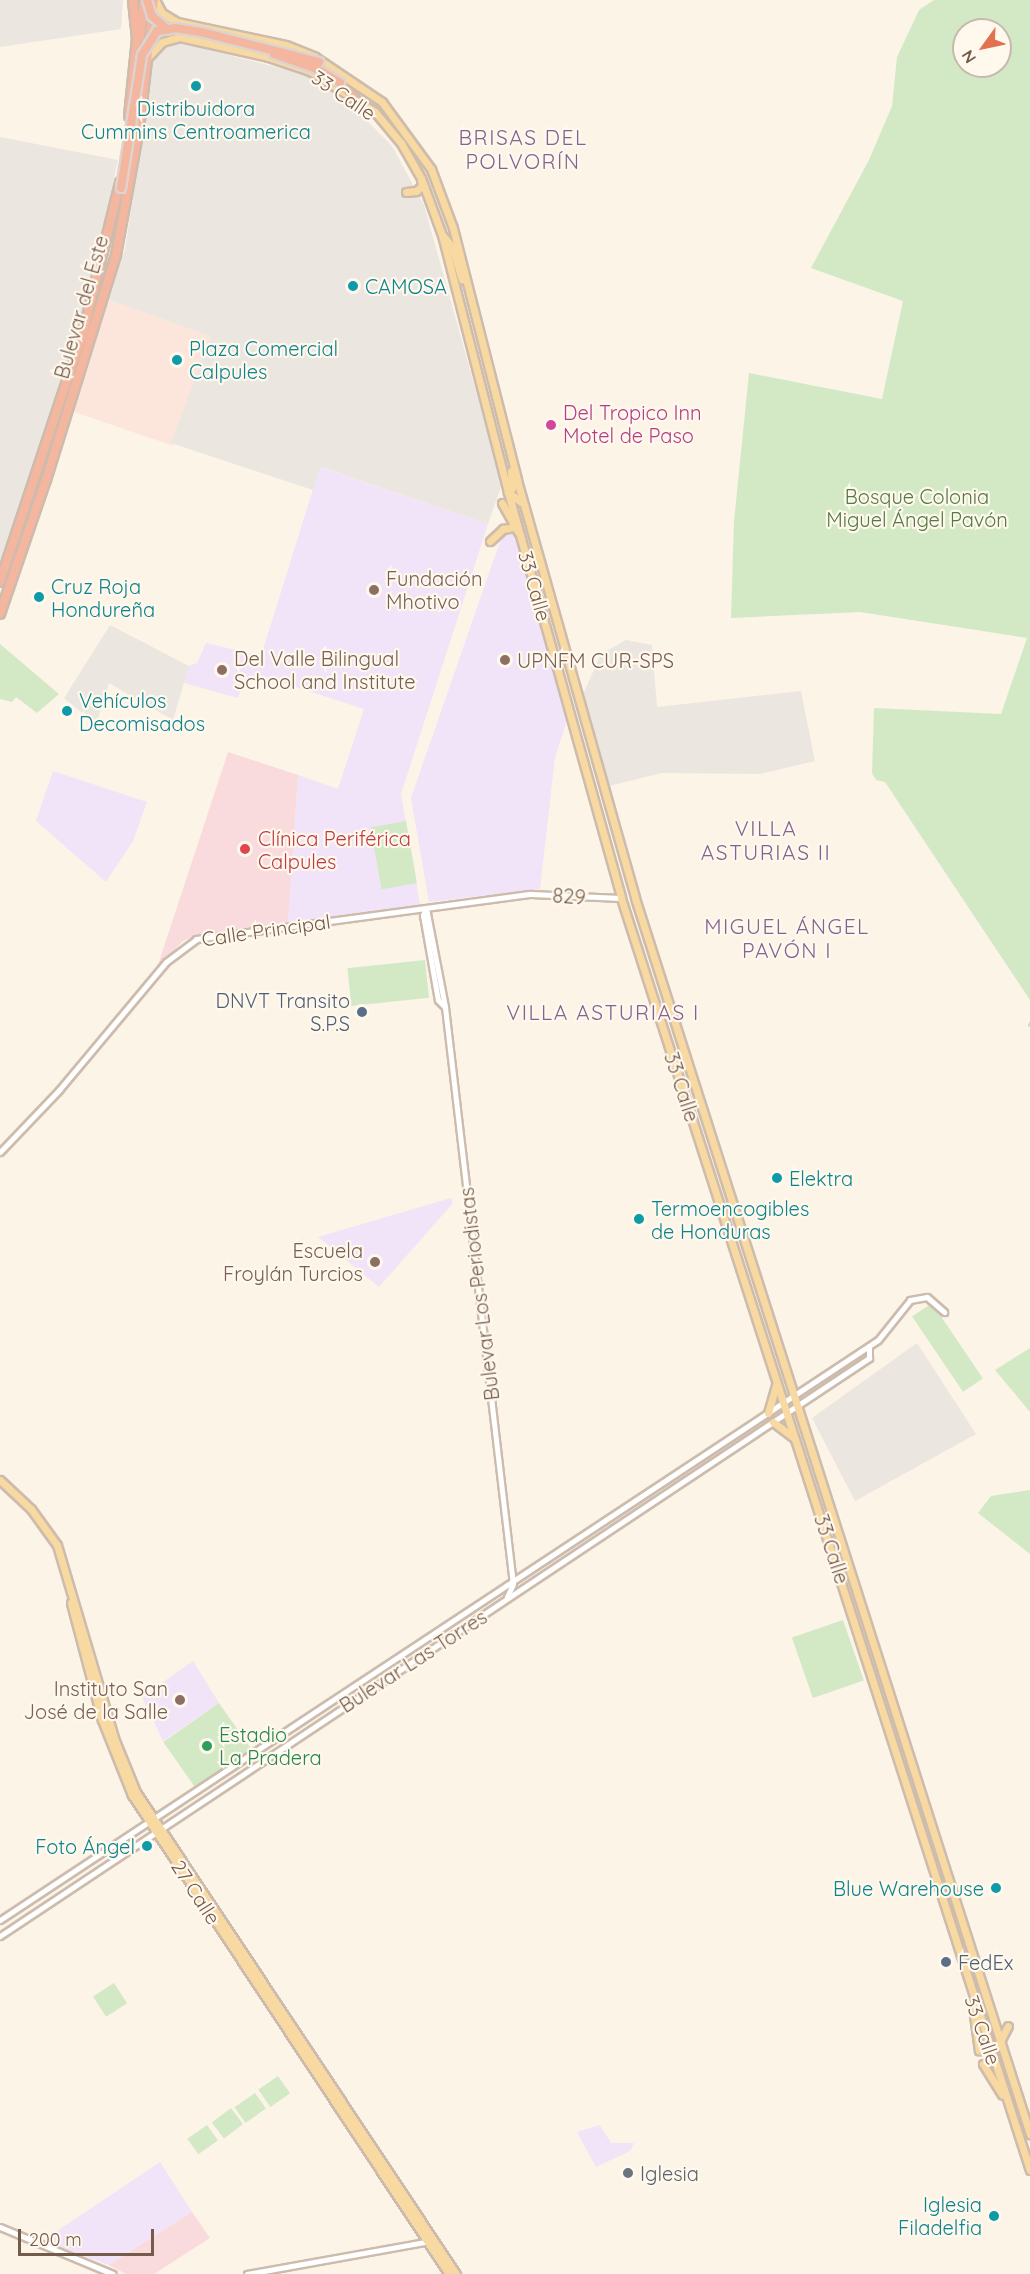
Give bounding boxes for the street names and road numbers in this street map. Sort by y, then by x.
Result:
street label: 33 Calle [307,65,381,125]
street label: Bulevar del Este [49,233,113,381]
street label: 33 Calle [514,548,556,624]
street label: 829 [552,883,586,909]
street label: Calle Principal [200,909,332,951]
street label: 33 Calle [659,1049,705,1125]
street label: Bulevar Los Periodistas [454,1186,504,1402]
street label: 33 Calle [809,1511,855,1587]
street label: Bulevar Las Torres [335,1604,491,1718]
street label: 27 Calle [166,1855,226,1929]
street label: 33 Calle [960,1992,1006,2068]

